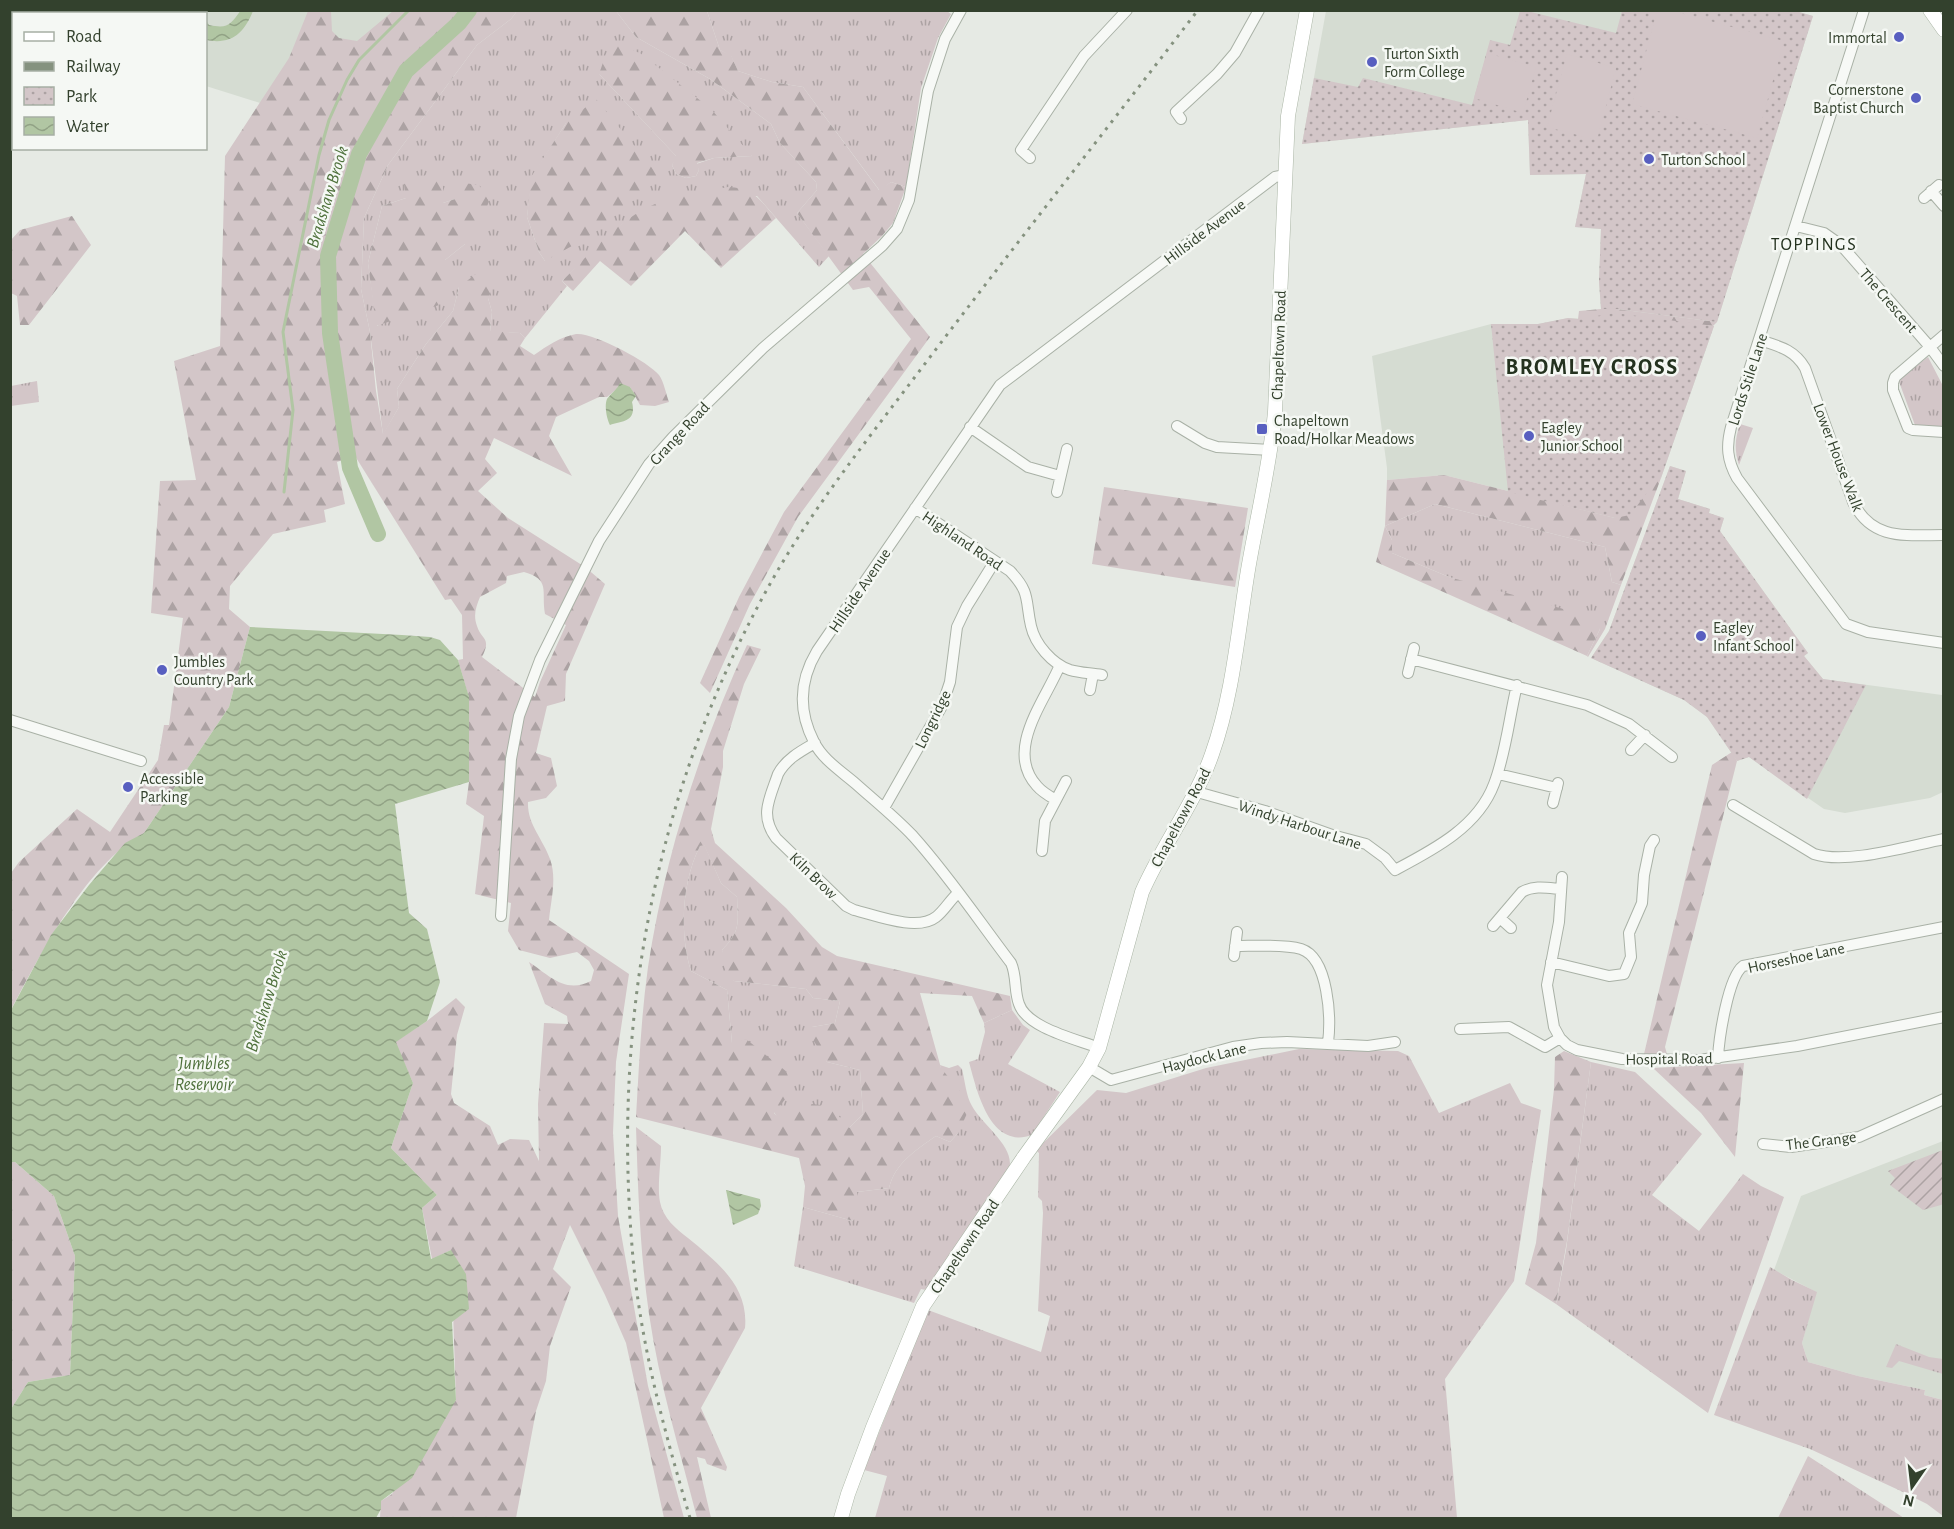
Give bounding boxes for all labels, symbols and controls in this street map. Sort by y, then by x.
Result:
legend [12,12,207,150]
text: Road [66,28,102,46]
place label: Immortal [1828,30,1887,46]
marker: Immortal [1892,30,1906,44]
place label: Turton Sixth Form College [1384,46,1465,80]
marker: Turton Sixth Form College [1365,55,1379,69]
text: Railway [66,58,121,76]
place label: Cornerstone Baptist Church [1813,82,1904,116]
text: Park [66,88,98,106]
marker: Cornerstone Baptist Church [1909,91,1923,105]
text: Water [66,118,109,136]
water label: Bradshaw Brook [304,144,352,250]
marker: Turton School [1642,152,1656,166]
place label: Turton School [1661,152,1746,168]
street label: Hillside Avenue [1161,196,1248,268]
district label: TOPPINGS [1771,236,1857,254]
street label: The Crescent [1856,265,1920,336]
street label: Chapeltown Road [1269,290,1289,400]
street label: Lords Stile Lane [1725,331,1770,428]
district label: BROMLEY CROSS [1505,356,1679,378]
street label: Grange Road [647,399,713,468]
street label: Lower House Walk [1810,401,1866,514]
place label: Chapeltown Road/Holkar Meadows [1274,413,1415,447]
place label: Eagley Junior School [1541,420,1623,454]
marker: Chapeltown Road/Holkar Meadows [1255,422,1269,436]
marker: Eagley Junior School [1522,429,1536,443]
street label: Highland Road [919,508,1006,573]
street label: Hillside Avenue [826,546,894,635]
place label: Eagley Infant School [1713,620,1795,654]
marker: Eagley Infant School [1694,629,1708,643]
place label: Jumbles Country Park [174,654,254,689]
marker: Jumbles Country Park [155,663,169,677]
street label: Longridge [912,688,954,751]
street label: Chapeltown Road [1148,765,1214,870]
place label: Accessible Parking [140,771,204,805]
marker: Accessible Parking [121,780,135,794]
street label: Windy Harbour Lane [1236,797,1363,853]
street label: Kiln Brow [786,849,840,902]
street label: Horseshoe Lane [1746,940,1846,976]
water label: Bradshaw Brook [243,948,291,1054]
street label: Haydock Lane [1160,1040,1248,1077]
street label: Hospital Road [1625,1050,1713,1068]
water label: Jumbles Reservoir [175,1055,234,1094]
street label: The Grange [1785,1129,1857,1153]
street label: Chapeltown Road [928,1197,1002,1296]
north arrow [1882,1457,1942,1517]
text: N [1901,1491,1916,1510]

